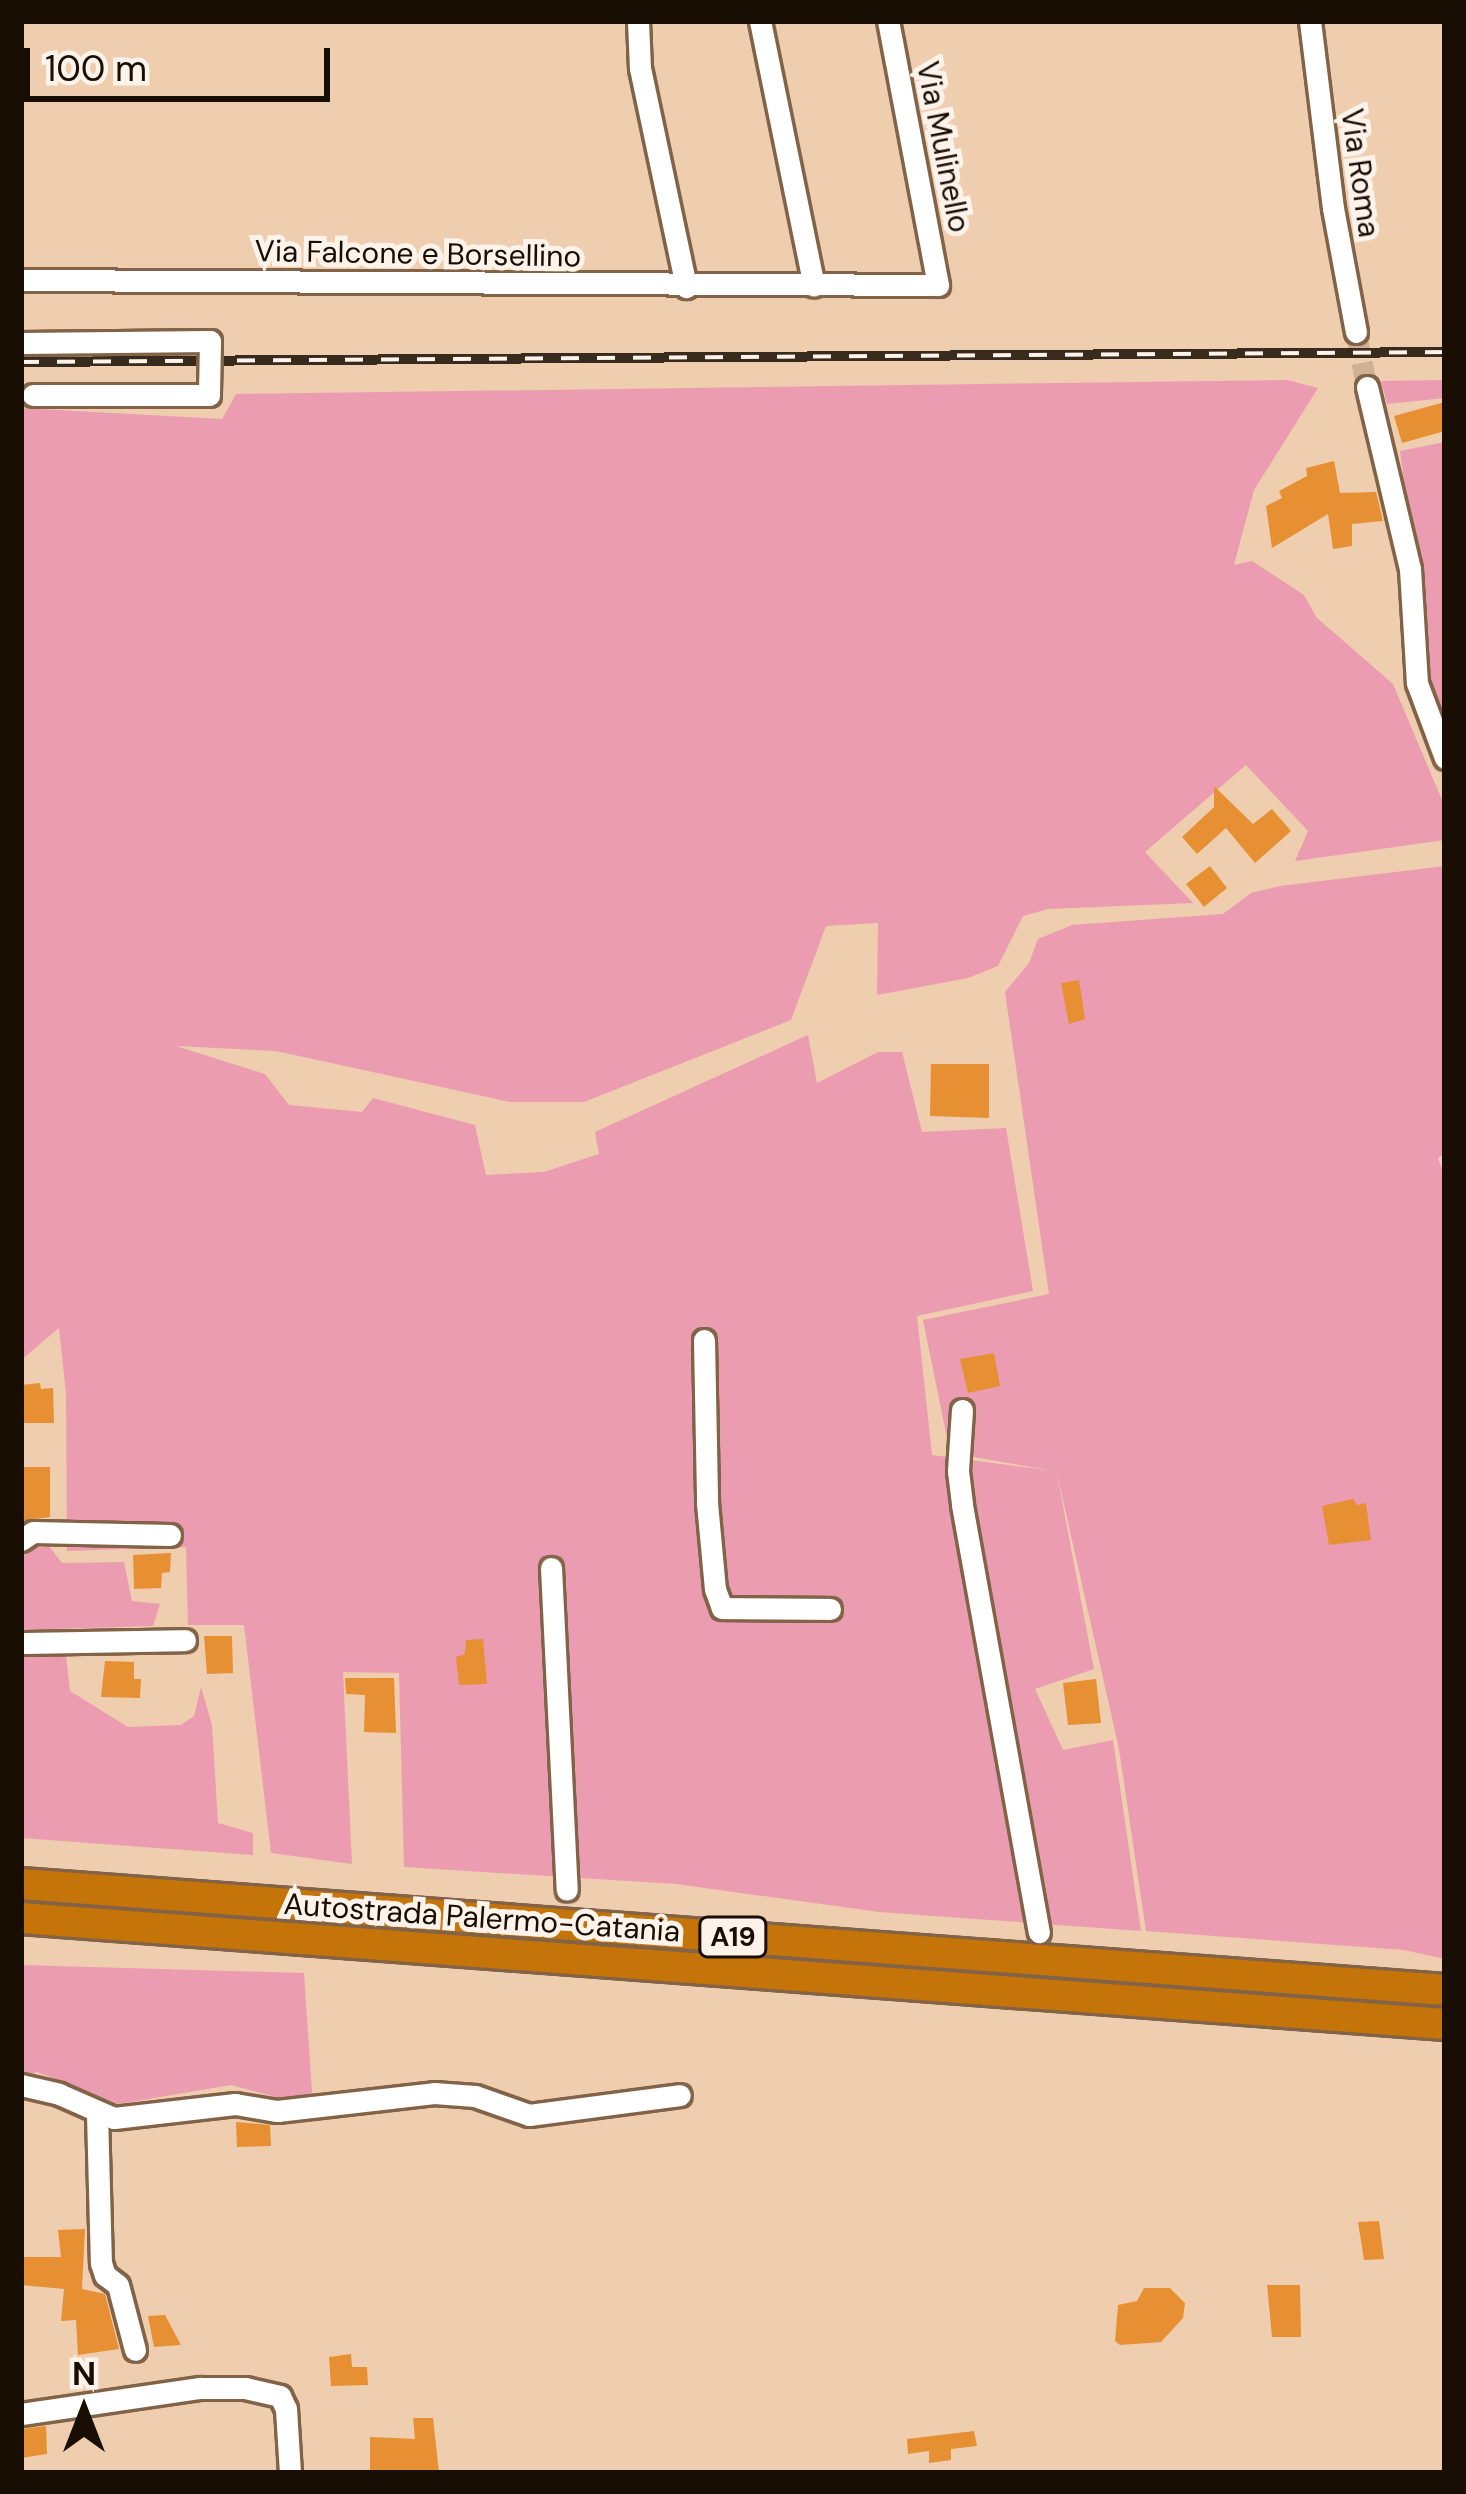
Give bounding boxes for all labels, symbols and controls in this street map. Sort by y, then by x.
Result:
scale bar [30,24,336,98]
text: 100 m [45,45,147,92]
street label: Via Mulinello [909,59,977,235]
street label: Via Roma [1333,106,1387,240]
street label: Via Falcone e Borsellino [254,233,582,275]
street label: Autostrada Palermo-Catania [283,1886,681,1950]
road number: A19 [697,1916,769,1958]
north arrow [24,2350,144,2470]
text: N [72,2352,96,2395]

